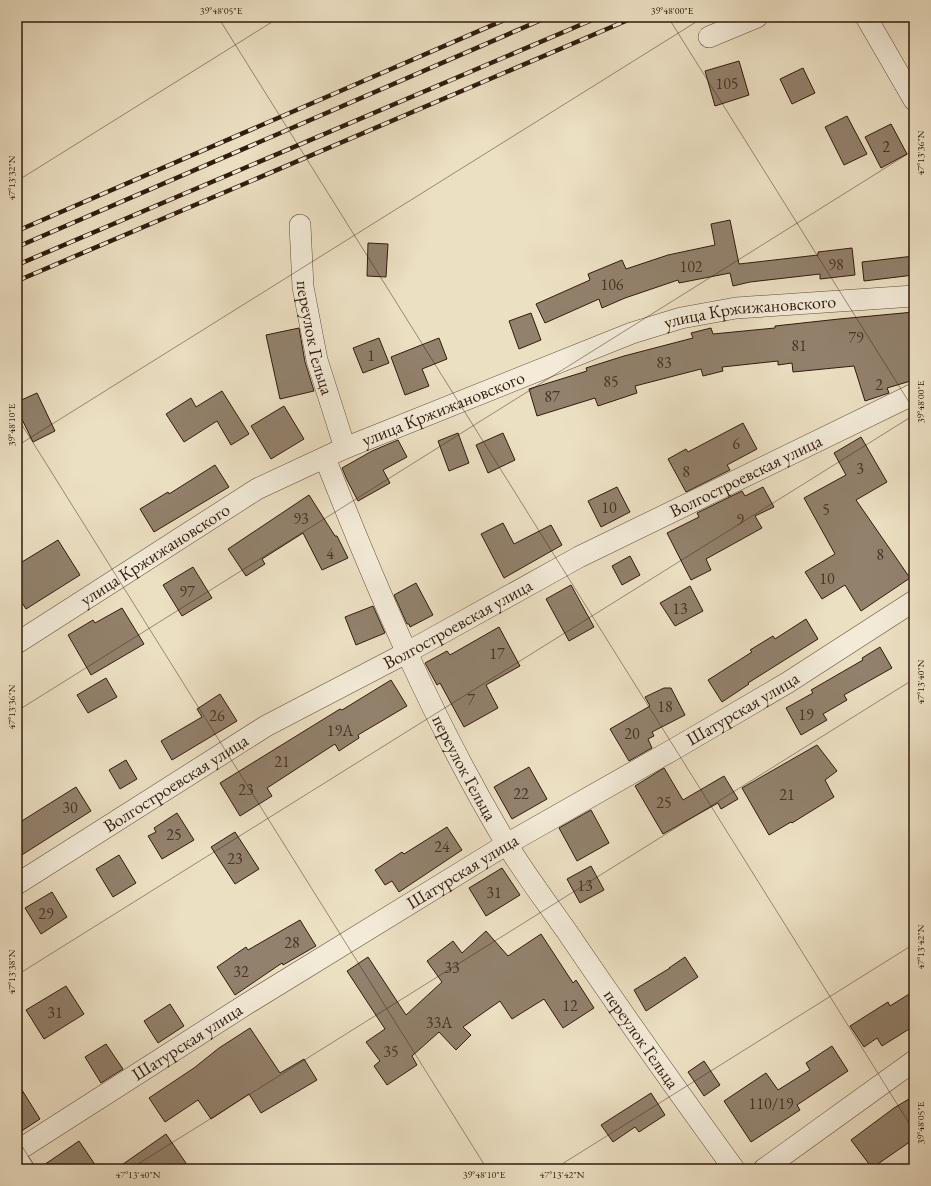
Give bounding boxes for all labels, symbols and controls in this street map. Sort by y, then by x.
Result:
text: 39°48'05"E [200,4,243,17]
text: 39°48'00"E [651,4,694,17]
house number: 105 [715,73,739,94]
text: 47°13'36"N [914,130,927,175]
house number: 2 [882,136,890,157]
text: 47°13'32"N [5,155,18,200]
house number: 98 [828,254,844,275]
house number: 102 [679,256,703,277]
house number: 106 [600,274,624,295]
street label: переулок Гельца [292,280,340,398]
street label: улица Кржижановского [661,289,837,334]
house number: 79 [848,327,864,348]
house number: 81 [791,335,807,356]
house number: 1 [367,345,375,366]
house number: 83 [656,352,672,373]
street label: улица Кржижановского [358,365,528,451]
house number: 85 [603,371,619,392]
house number: 2 [875,374,883,395]
text: 39°48'00"E [914,380,927,423]
house number: 87 [544,386,560,407]
text: 39°48'10"E [5,403,18,446]
street label: Волгостроевская улица [665,428,826,522]
house number: 6 [732,433,740,454]
house number: 3 [856,458,864,479]
house number: 8 [682,461,690,482]
street label: улица Кржижановского [75,497,234,611]
house number: 10 [601,497,617,518]
house number: 5 [822,499,830,520]
house number: 93 [293,508,309,529]
house number: 9 [736,509,744,530]
house number: 4 [326,543,334,564]
house number: 8 [876,544,884,565]
house number: 10 [819,568,835,589]
street label: Волгостроевская улица [379,573,537,674]
house number: 97 [179,581,195,602]
house number: 13 [672,598,688,619]
house number: 17 [489,643,505,664]
text: 47°13'40"N [914,659,927,704]
street label: Шатурская улица [682,666,804,750]
text: 47°13'36"N [5,684,18,729]
house number: 7 [467,689,475,710]
house number: 18 [657,696,673,717]
house number: 19 [798,704,814,725]
house number: 26 [209,705,225,726]
street label: переулок Гельца [427,711,503,825]
house number: 19А [327,720,354,741]
house number: 20 [624,723,640,744]
street label: Волгостроевская улица [99,728,253,837]
house number: 21 [274,751,290,772]
house number: 23 [238,779,254,800]
house number: 22 [513,783,529,804]
house number: 21 [779,784,795,805]
house number: 25 [656,792,672,813]
house number: 30 [62,797,78,818]
house number: 25 [166,824,182,845]
street label: Шатурская улица [402,828,523,914]
house number: 24 [434,836,450,857]
house number: 23 [227,848,243,869]
house number: 13 [577,875,593,896]
house number: 31 [486,882,502,903]
house number: 29 [38,903,54,924]
text: 47°13'42"N [914,924,927,969]
house number: 28 [284,932,300,953]
text: 47°13'38"N [5,949,18,994]
house number: 33 [444,957,460,978]
house number: 32 [233,961,249,982]
street label: переулок Гельца [599,984,685,1094]
house number: 12 [562,995,578,1016]
street label: Шатурская улица [127,997,247,1086]
house number: 31 [47,1002,63,1023]
house number: 33А [426,1012,453,1033]
house number: 35 [383,1041,399,1062]
house number: 110/19 [749,1093,794,1114]
text: 39°48'05"E [914,1101,927,1144]
text: 47°13'40"N [116,1168,161,1181]
text: 39°48'10"E [463,1168,506,1181]
text: 47°13'42"N [540,1168,585,1181]

